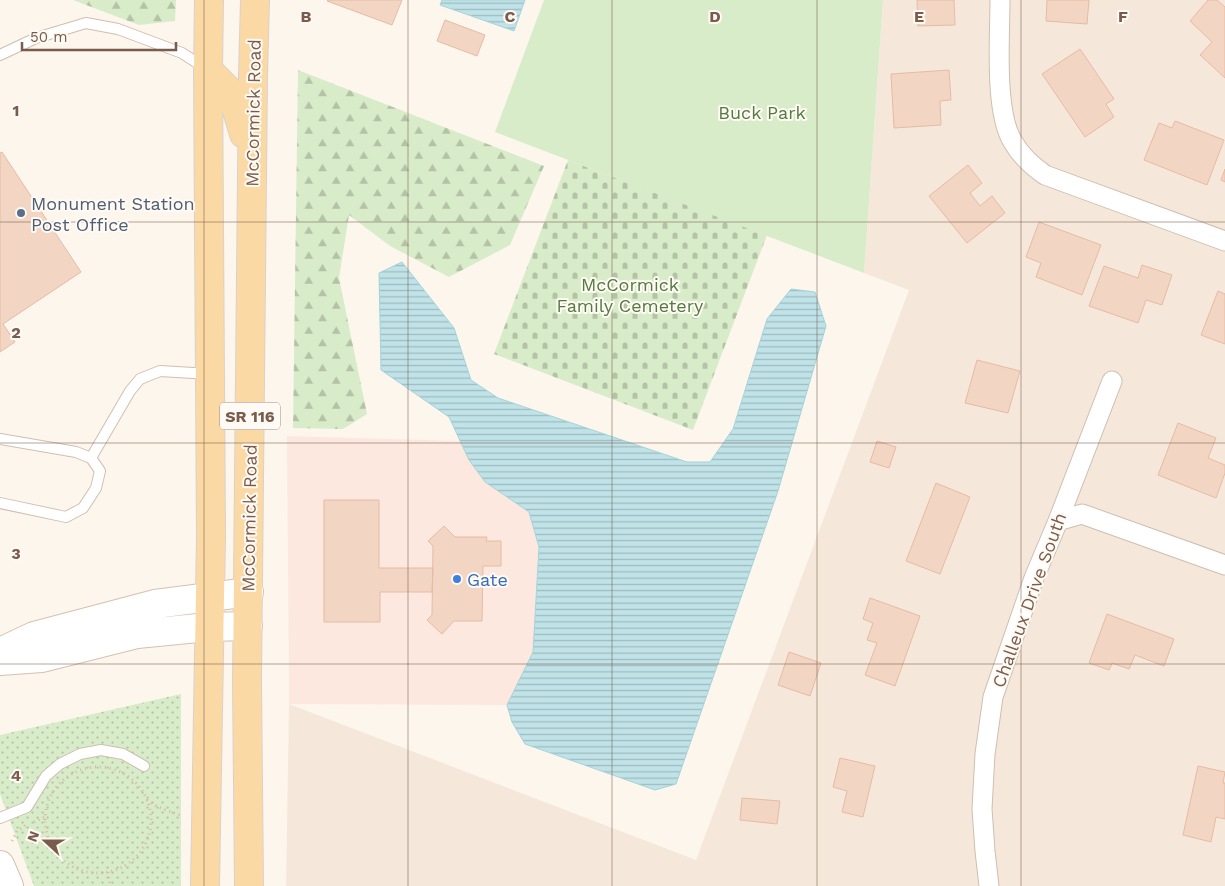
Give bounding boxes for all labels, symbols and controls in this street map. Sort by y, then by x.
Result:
text: B [301,7,312,26]
text: C [505,7,516,26]
text: D [709,7,721,26]
text: E [914,7,924,26]
text: F [1118,7,1128,26]
scale bar [22,20,176,52]
text: 50 m [30,28,67,46]
street label: McCormick Road [241,39,265,187]
text: 1 [13,101,19,120]
park label: Buck Park [718,102,806,123]
place label: Monument Station Post Office [31,193,195,235]
marker: Monument Station Post Office [15,207,27,219]
park label: McCormick Family Cemetery [557,274,704,316]
text: 2 [11,323,21,342]
road number: SR 116 [220,402,280,430]
street label: McCormick Road [237,444,261,592]
street label: Challeux Drive South [988,510,1070,690]
text: 3 [11,544,21,563]
place label: Gate [467,569,508,590]
marker: Gate [451,573,463,585]
text: 4 [11,766,21,785]
north arrow [20,816,70,866]
text: N [24,829,42,844]

